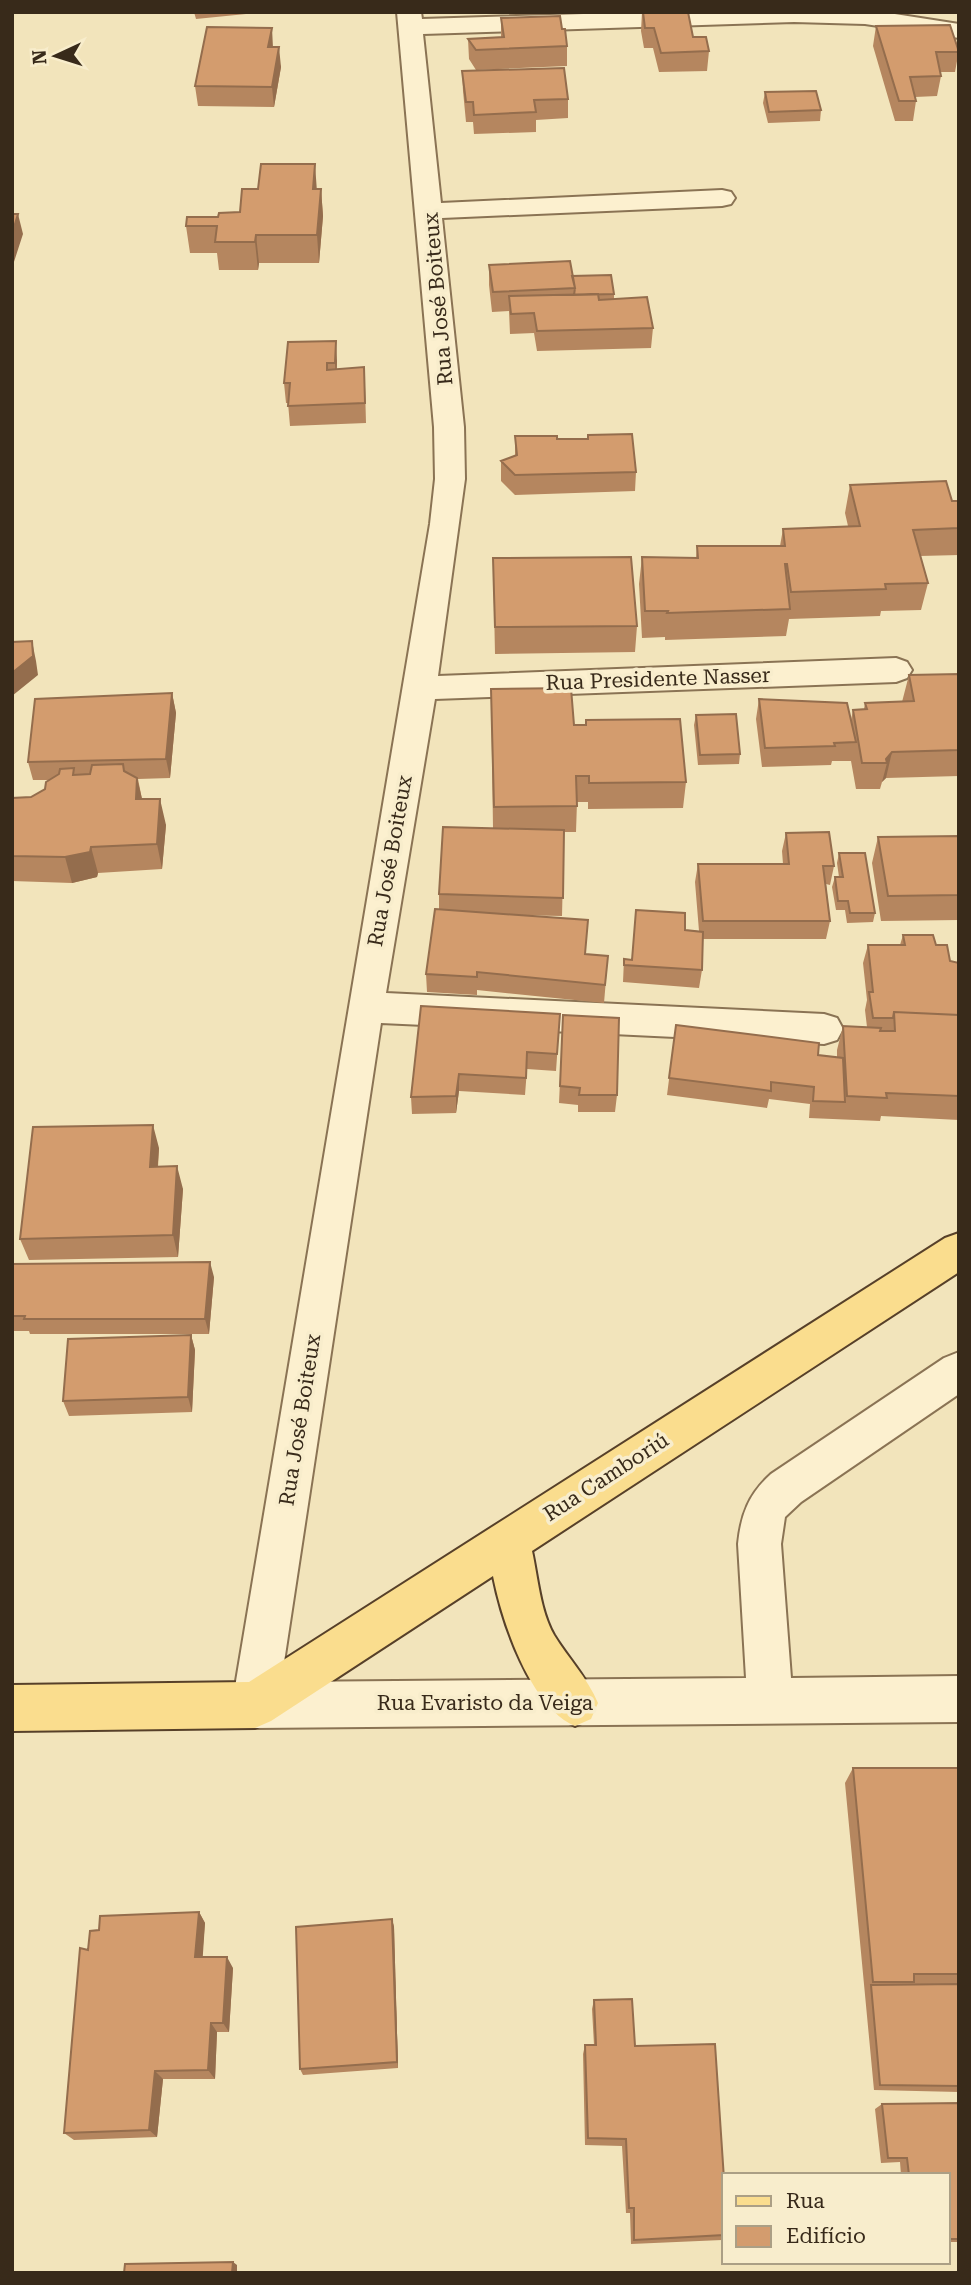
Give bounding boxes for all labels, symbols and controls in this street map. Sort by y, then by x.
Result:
north arrow [21,21,91,91]
text: N [28,49,52,65]
street label: Rua José Boiteux [418,212,458,386]
street label: Rua Presidente Nasser [545,663,771,695]
street label: Rua José Boiteux [363,774,417,948]
street label: Rua José Boiteux [275,1332,325,1508]
street label: Rua Camboriú [539,1428,673,1526]
street label: Rua Evaristo da Veiga [377,1691,594,1715]
legend [722,2173,950,2264]
text: Rua [786,2189,825,2213]
text: Edifício [786,2224,866,2248]

